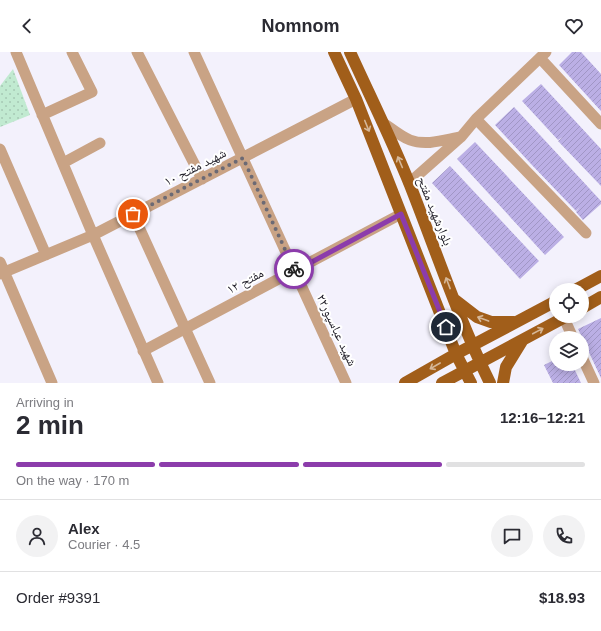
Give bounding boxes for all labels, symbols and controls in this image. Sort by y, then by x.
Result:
icon: back [16,15,38,37]
icon: heart [563,15,585,37]
text: Nomnom [262,16,340,36]
one-way arrow [363,119,371,131]
street label: شهید مفتح ۱۰ [161,145,229,191]
one-way arrow [396,156,403,168]
street label: بلوارشهید مفتح [412,174,456,249]
pin [116,197,150,231]
icon: bag [122,203,144,225]
courier [274,249,314,289]
icon: bike [283,258,305,280]
street label: مفتح ۱۲ [224,265,267,299]
one-way arrow [443,277,451,289]
map controls [549,283,589,371]
button: locate [549,283,589,323]
street label: شهید عباسپور۲۲ [313,292,360,369]
pin [429,310,463,344]
one-way arrow [477,315,489,323]
icon: home [435,316,457,338]
one-way arrow [532,327,544,335]
button: layers [549,331,589,371]
one-way arrow [430,362,442,370]
text: Arriving in [16,395,74,410]
text: 12:16–12:21 [500,409,585,426]
text: 2 min [16,410,84,440]
text: On the way · 170 m [16,473,129,488]
button: person [16,515,58,557]
button: chat [491,515,533,557]
button: phone [543,515,585,557]
text: Alex [68,520,100,537]
text: Courier · 4.5 [68,537,140,552]
text: Order #9391 [16,589,100,606]
text: $18.93 [539,589,585,606]

